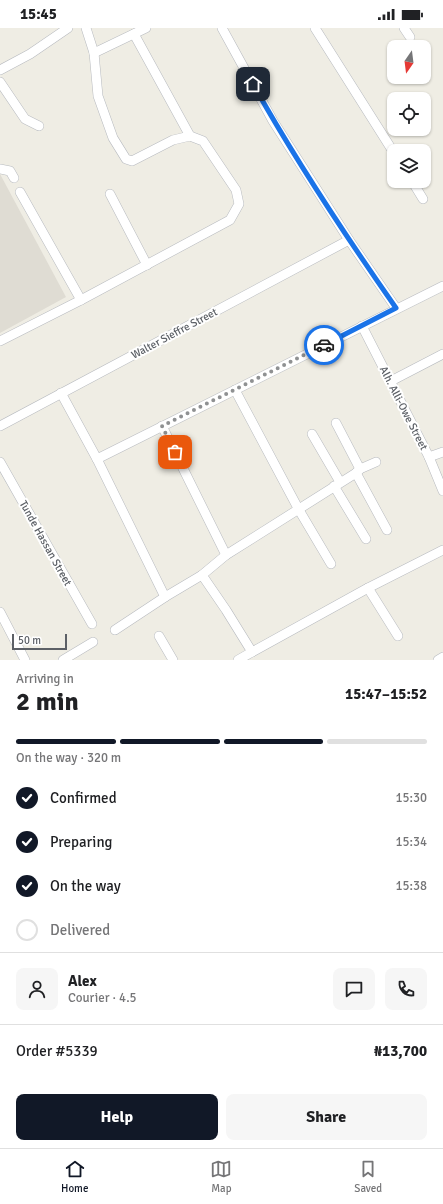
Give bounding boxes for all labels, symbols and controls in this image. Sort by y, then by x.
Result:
text: 15:45 [20,5,57,23]
north arrow [387,40,431,84]
map controls [387,40,431,188]
pin [236,67,270,101]
icon: home [242,73,264,95]
button: locate [387,92,431,136]
button: layers [387,144,431,188]
street label: Walter Sieffre Street [129,305,220,362]
courier [304,325,344,365]
icon: car [313,334,335,356]
street label: Alh. Alli-Owe Street [377,364,430,453]
pin [158,435,192,469]
icon: bag [164,441,186,463]
street label: Tunde Hassan Street [17,498,74,588]
scale bar [12,632,67,651]
text: 50 m [18,634,41,647]
text: Arriving in [16,671,74,687]
text: 15:47–15:52 [345,685,427,703]
text: 2 min [16,686,79,718]
text: On the way · 320 m [16,750,121,766]
icon: check [16,787,38,809]
text: Confirmed [50,789,117,807]
text: 15:30 [395,790,427,806]
icon: check [16,831,38,853]
text: Preparing [50,833,113,851]
text: 15:34 [395,834,427,850]
icon: check [16,875,38,897]
text: On the way [50,877,121,895]
text: 15:38 [395,878,427,894]
text: Delivered [50,921,110,939]
button: person [16,968,58,1010]
button: chat [333,968,375,1010]
button: phone [385,968,427,1010]
text: Alex [68,972,97,990]
text: Courier · 4.5 [68,990,137,1006]
text: Order #5339 [16,1042,98,1060]
text: ₦13,700 [374,1042,427,1060]
button: Help [16,1094,218,1140]
button: Share [226,1094,427,1140]
tab: Home [61,1158,88,1195]
tab: Map [210,1158,232,1195]
tab: Saved [354,1158,382,1195]

